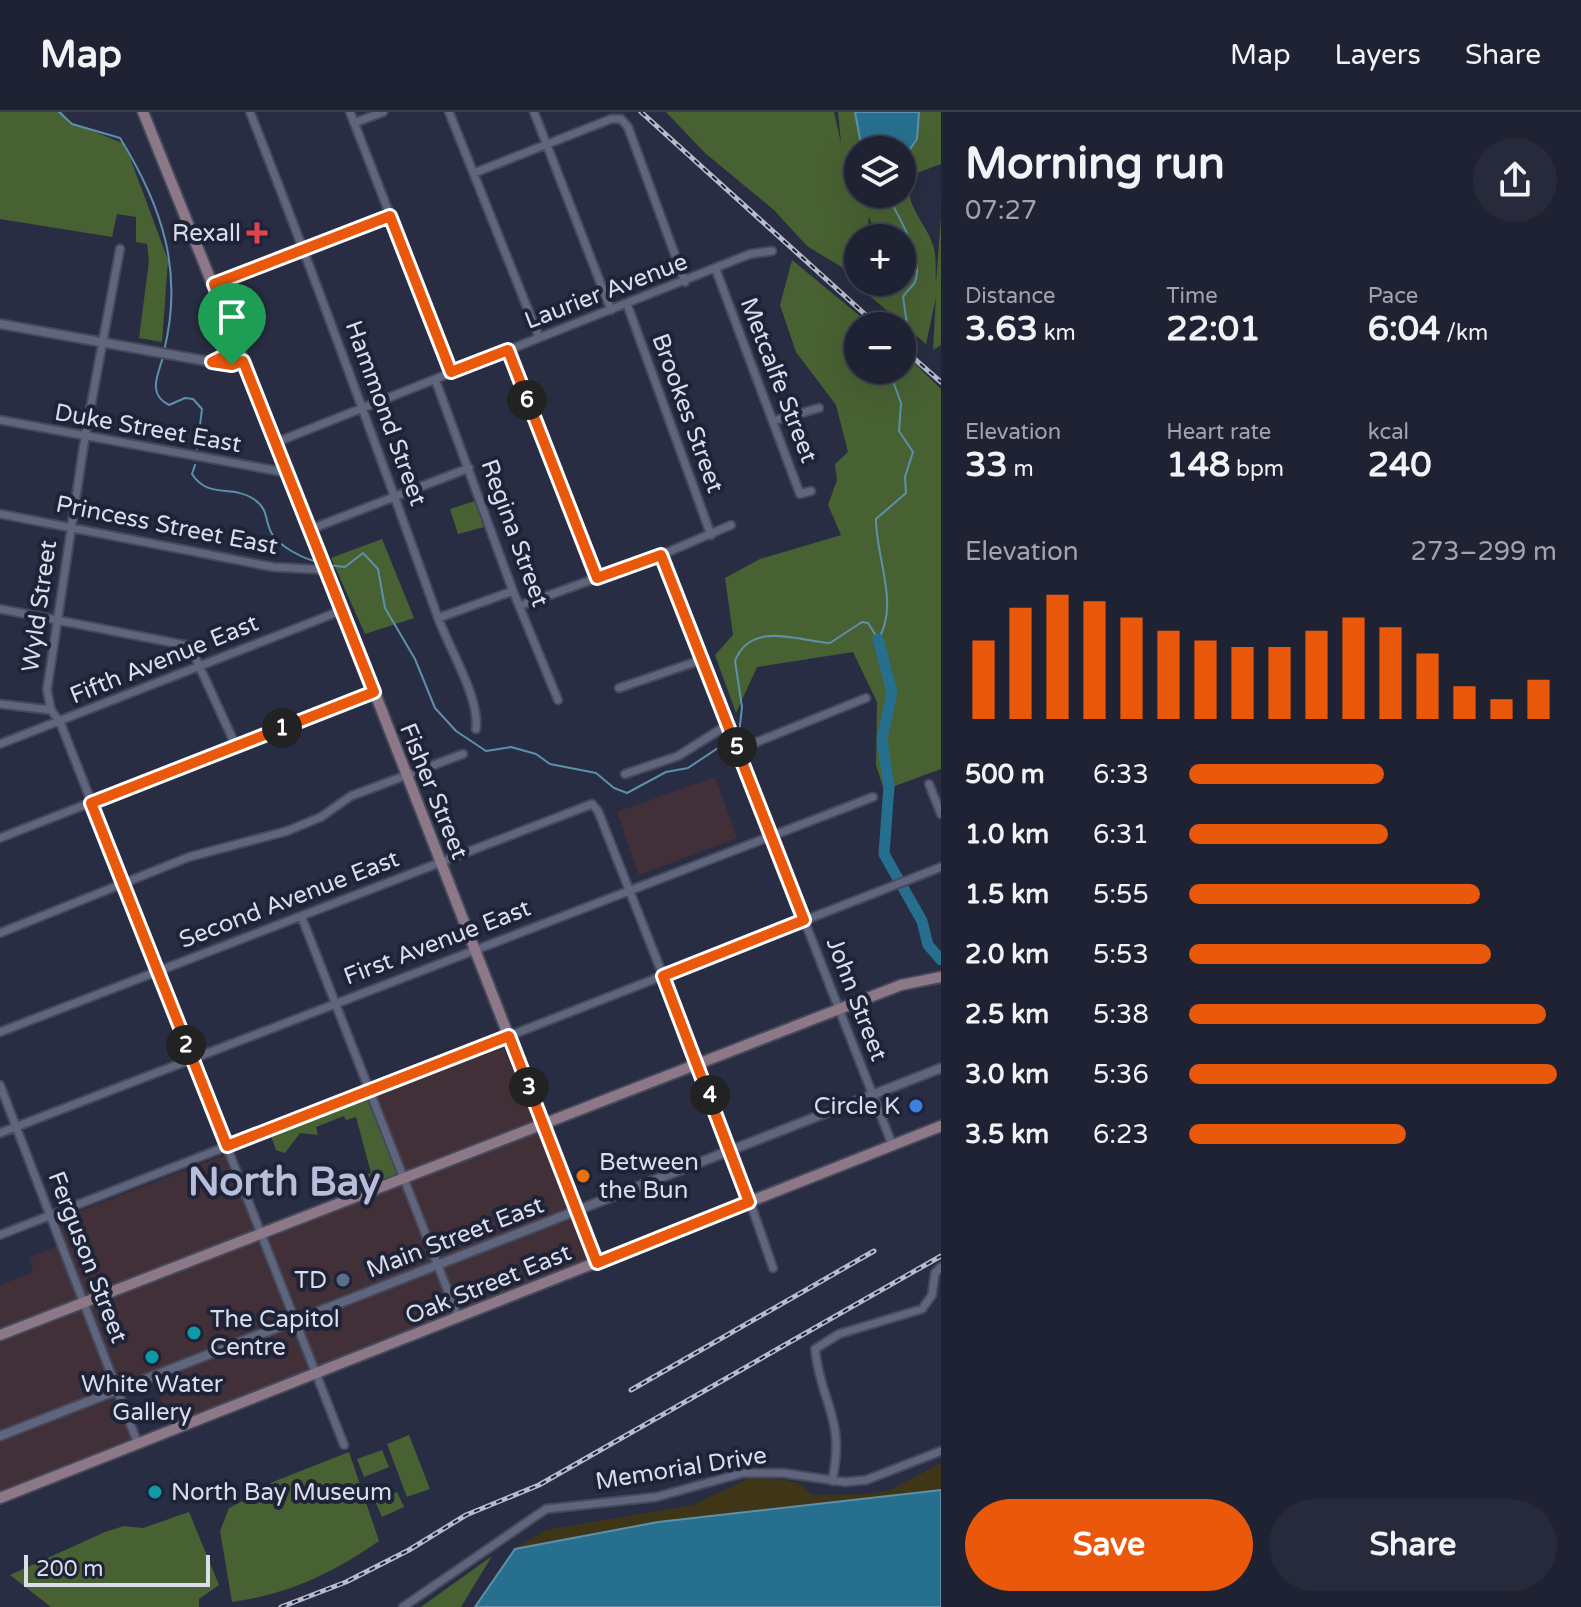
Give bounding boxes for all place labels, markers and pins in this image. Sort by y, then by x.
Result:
place label: Rexall [172,219,241,248]
marker: Rexall [248,224,266,242]
pin [198,283,266,365]
pin: 6 [507,380,547,420]
pin: 1 [262,708,302,748]
pin: 5 [717,727,757,767]
pin: 2 [166,1025,206,1065]
pin: 3 [509,1067,549,1107]
pin: 4 [690,1075,730,1115]
place label: Circle K [814,1092,900,1121]
marker: Circle K [907,1097,925,1115]
place label: Between the Bun [599,1148,699,1205]
marker: Between the Bun [574,1167,592,1185]
place label: TD [294,1266,327,1295]
marker: TD [334,1271,352,1289]
place label: The Capitol Centre [210,1305,340,1362]
marker: The Capitol Centre [185,1324,203,1342]
marker: White Water Gallery [143,1348,161,1366]
place label: White Water Gallery [81,1370,224,1427]
place label: North Bay Museum [171,1478,392,1507]
marker: North Bay Museum [146,1483,164,1501]

